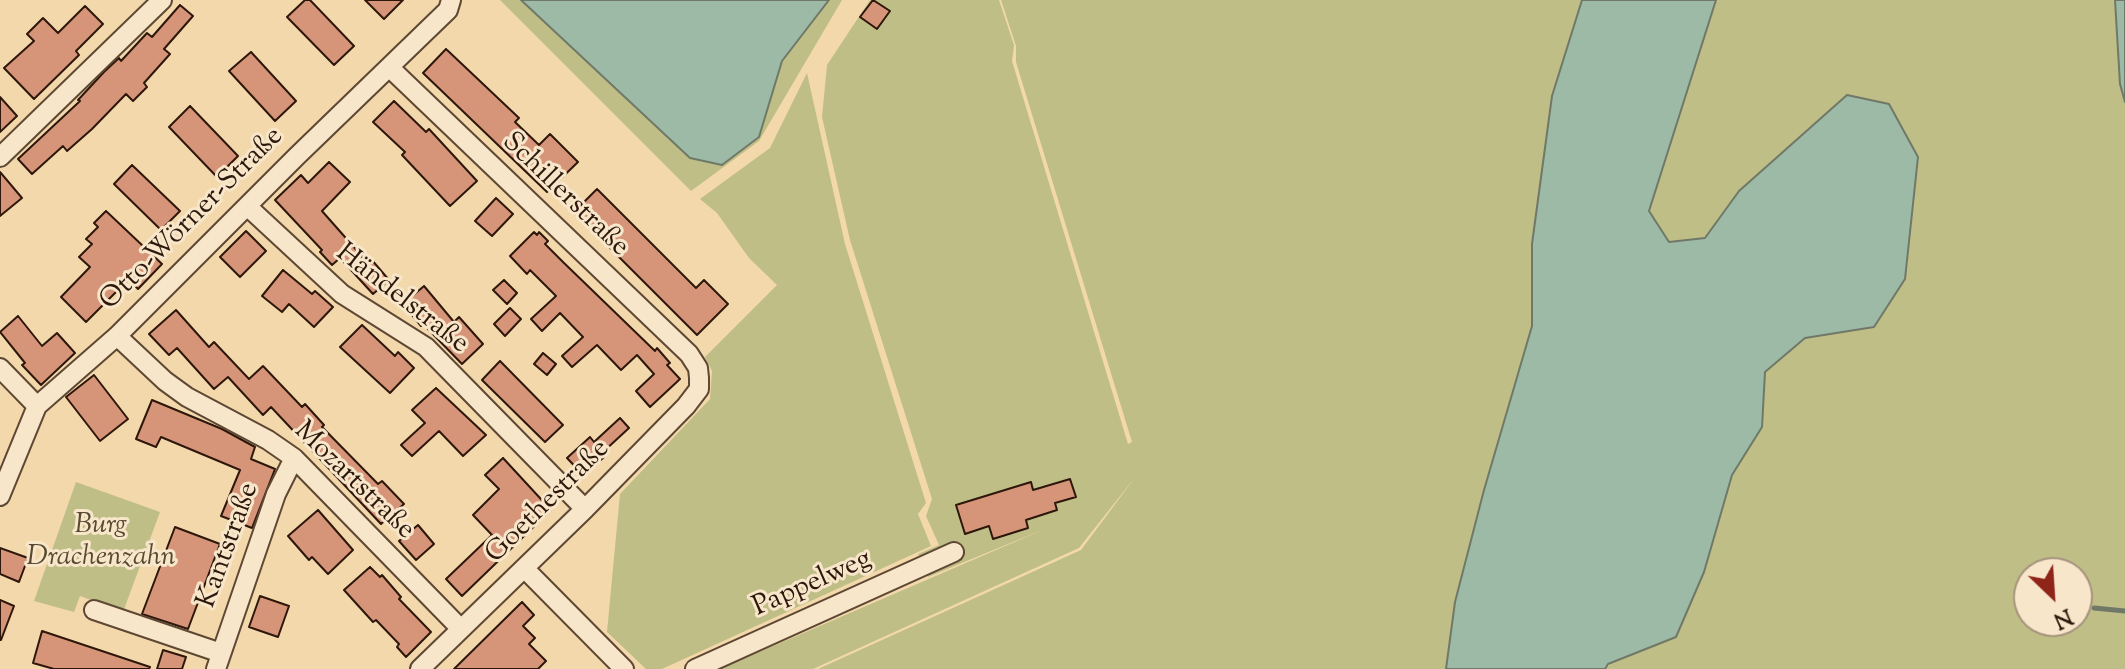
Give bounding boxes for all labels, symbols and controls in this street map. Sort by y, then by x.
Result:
street label: Otto-Wörner-Straße [94,121,292,319]
street label: Schillerstraße [493,127,635,265]
street label: Händelstraße [328,238,474,362]
street label: Mozartstraße [285,416,421,548]
street label: Goethestraße [480,434,618,572]
street label: Kantstraße [192,479,268,613]
park label: Burg Drachenzahn [27,510,175,576]
street label: Pappelweg [749,544,877,626]
north arrow [2013,557,2093,637]
text: N [2048,599,2077,635]

